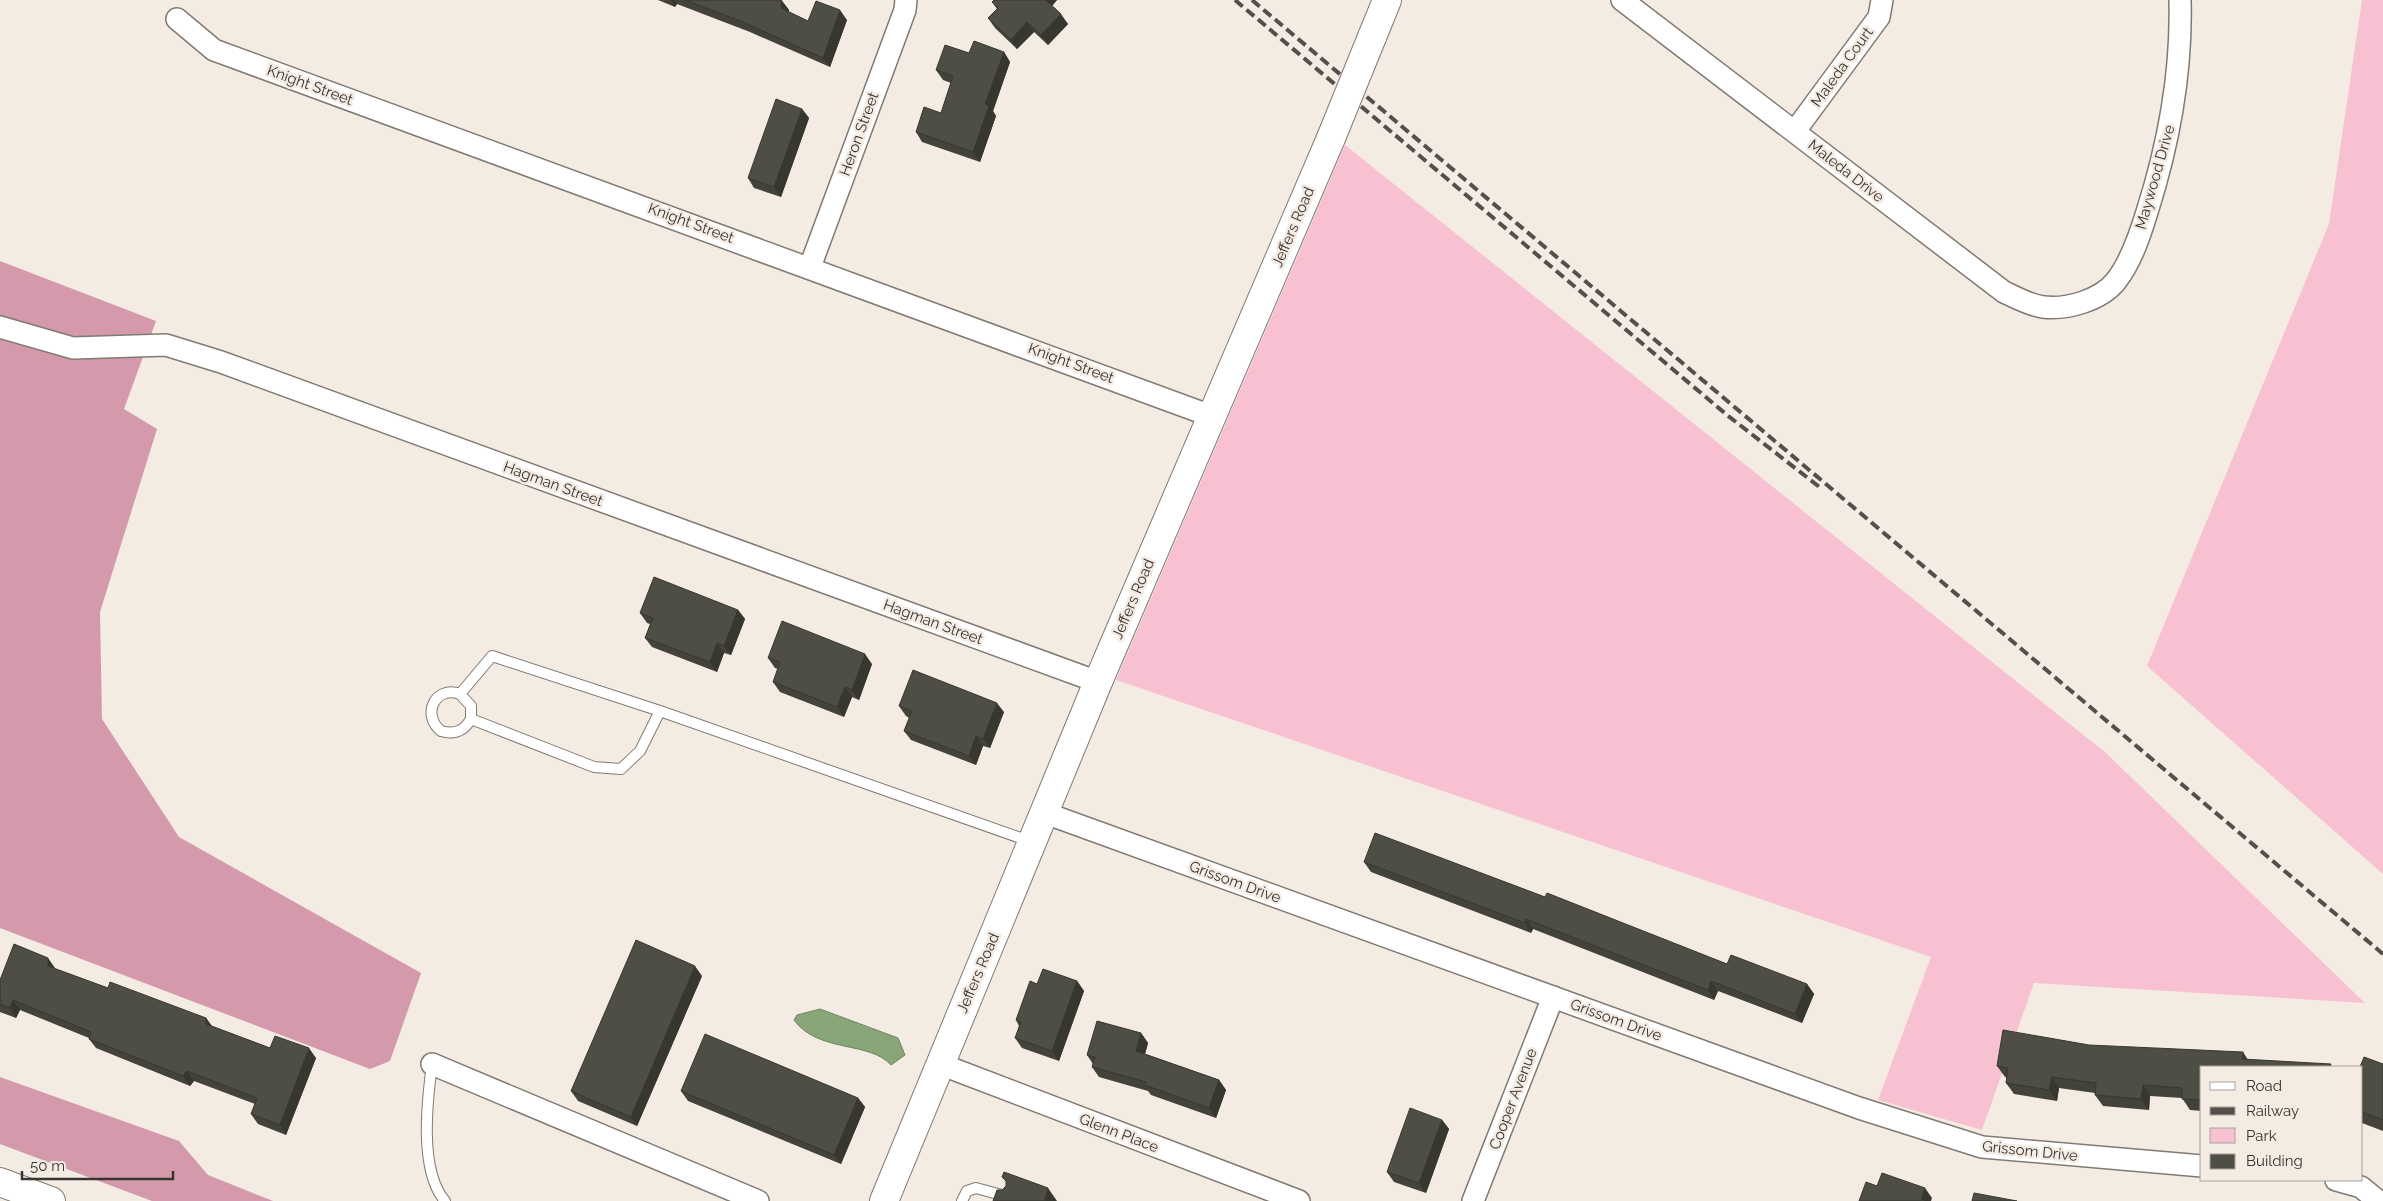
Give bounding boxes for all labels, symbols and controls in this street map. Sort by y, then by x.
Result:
street label: Maleda Court [1807,24,1877,110]
street label: Knight Street [265,61,355,109]
street label: Heron Street [836,90,882,178]
street label: Maywood Drive [2131,122,2179,231]
street label: Maleda Drive [1804,136,1888,206]
street label: Jeffers Road [1268,184,1318,270]
street label: Knight Street [646,199,736,247]
street label: Knight Street [1026,339,1116,387]
street label: Hagman Street [501,458,605,510]
street label: Jeffers Road [1108,556,1158,642]
street label: Hagman Street [881,596,985,648]
street label: Grissom Drive [1187,857,1283,907]
street label: Jeffers Road [953,930,1003,1016]
street label: Grissom Drive [1568,995,1664,1045]
street label: Cooper Avenue [1485,1046,1541,1152]
legend [2200,1066,2363,1181]
text: Road [2246,1077,2282,1095]
text: Railway [2246,1102,2299,1120]
street label: Glenn Place [1077,1110,1161,1156]
text: Park [2246,1127,2277,1145]
street label: Grissom Drive [1981,1137,2079,1165]
scale bar [22,1148,174,1180]
text: Building [2246,1152,2303,1170]
text: 50 m [30,1157,65,1175]

